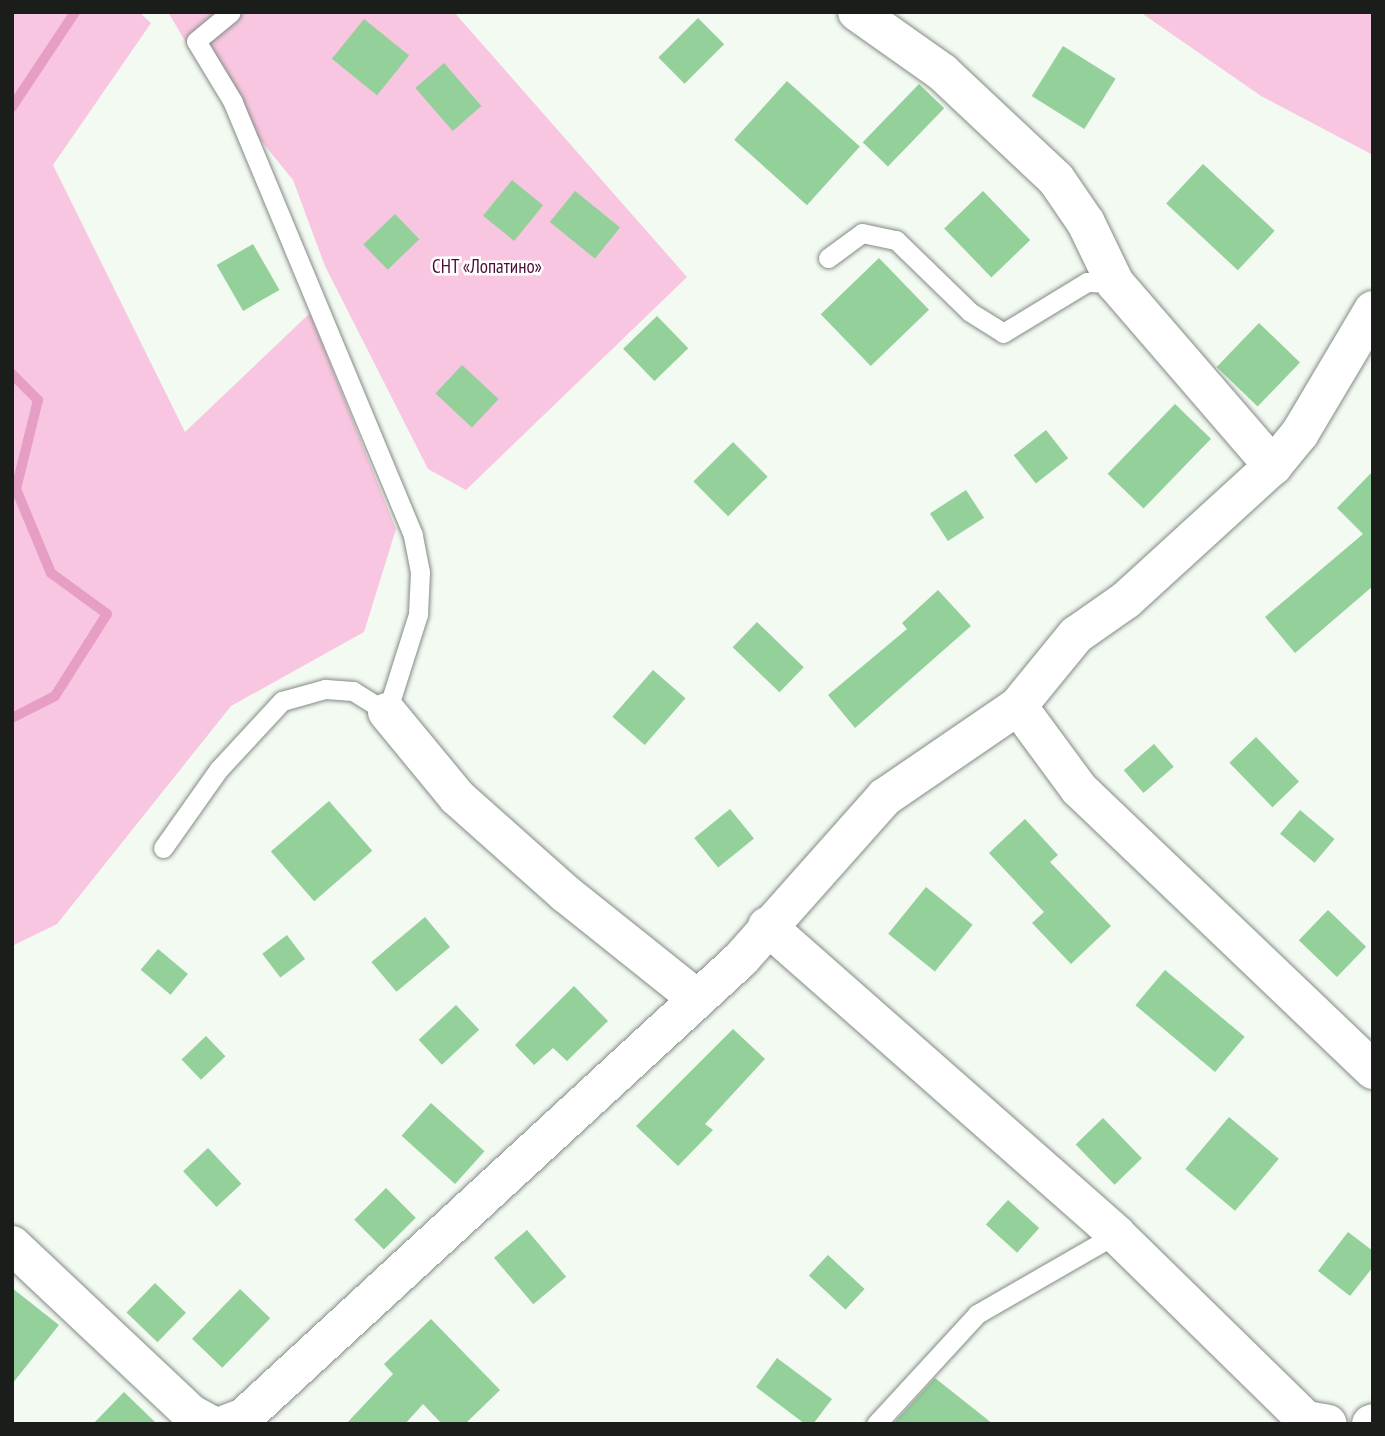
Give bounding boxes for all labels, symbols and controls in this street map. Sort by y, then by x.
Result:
park label: СНТ «Лопатино» [432,256,542,278]

